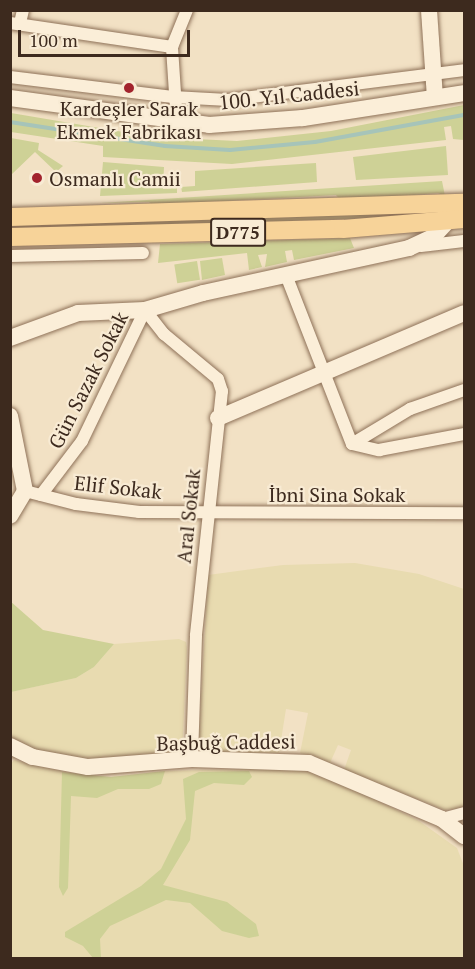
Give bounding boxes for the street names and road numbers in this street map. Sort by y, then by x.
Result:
street label: 100. Yıl Caddesi [217,76,361,114]
road number: D775 [210,217,266,247]
street label: Gün Sazak Sokak [43,308,133,452]
street label: Aral Sokak [171,468,205,564]
street label: Elif Sokak [73,470,163,504]
street label: İbni Sina Sokak [269,482,405,506]
street label: Başbuğ Caddesi [156,729,296,755]

